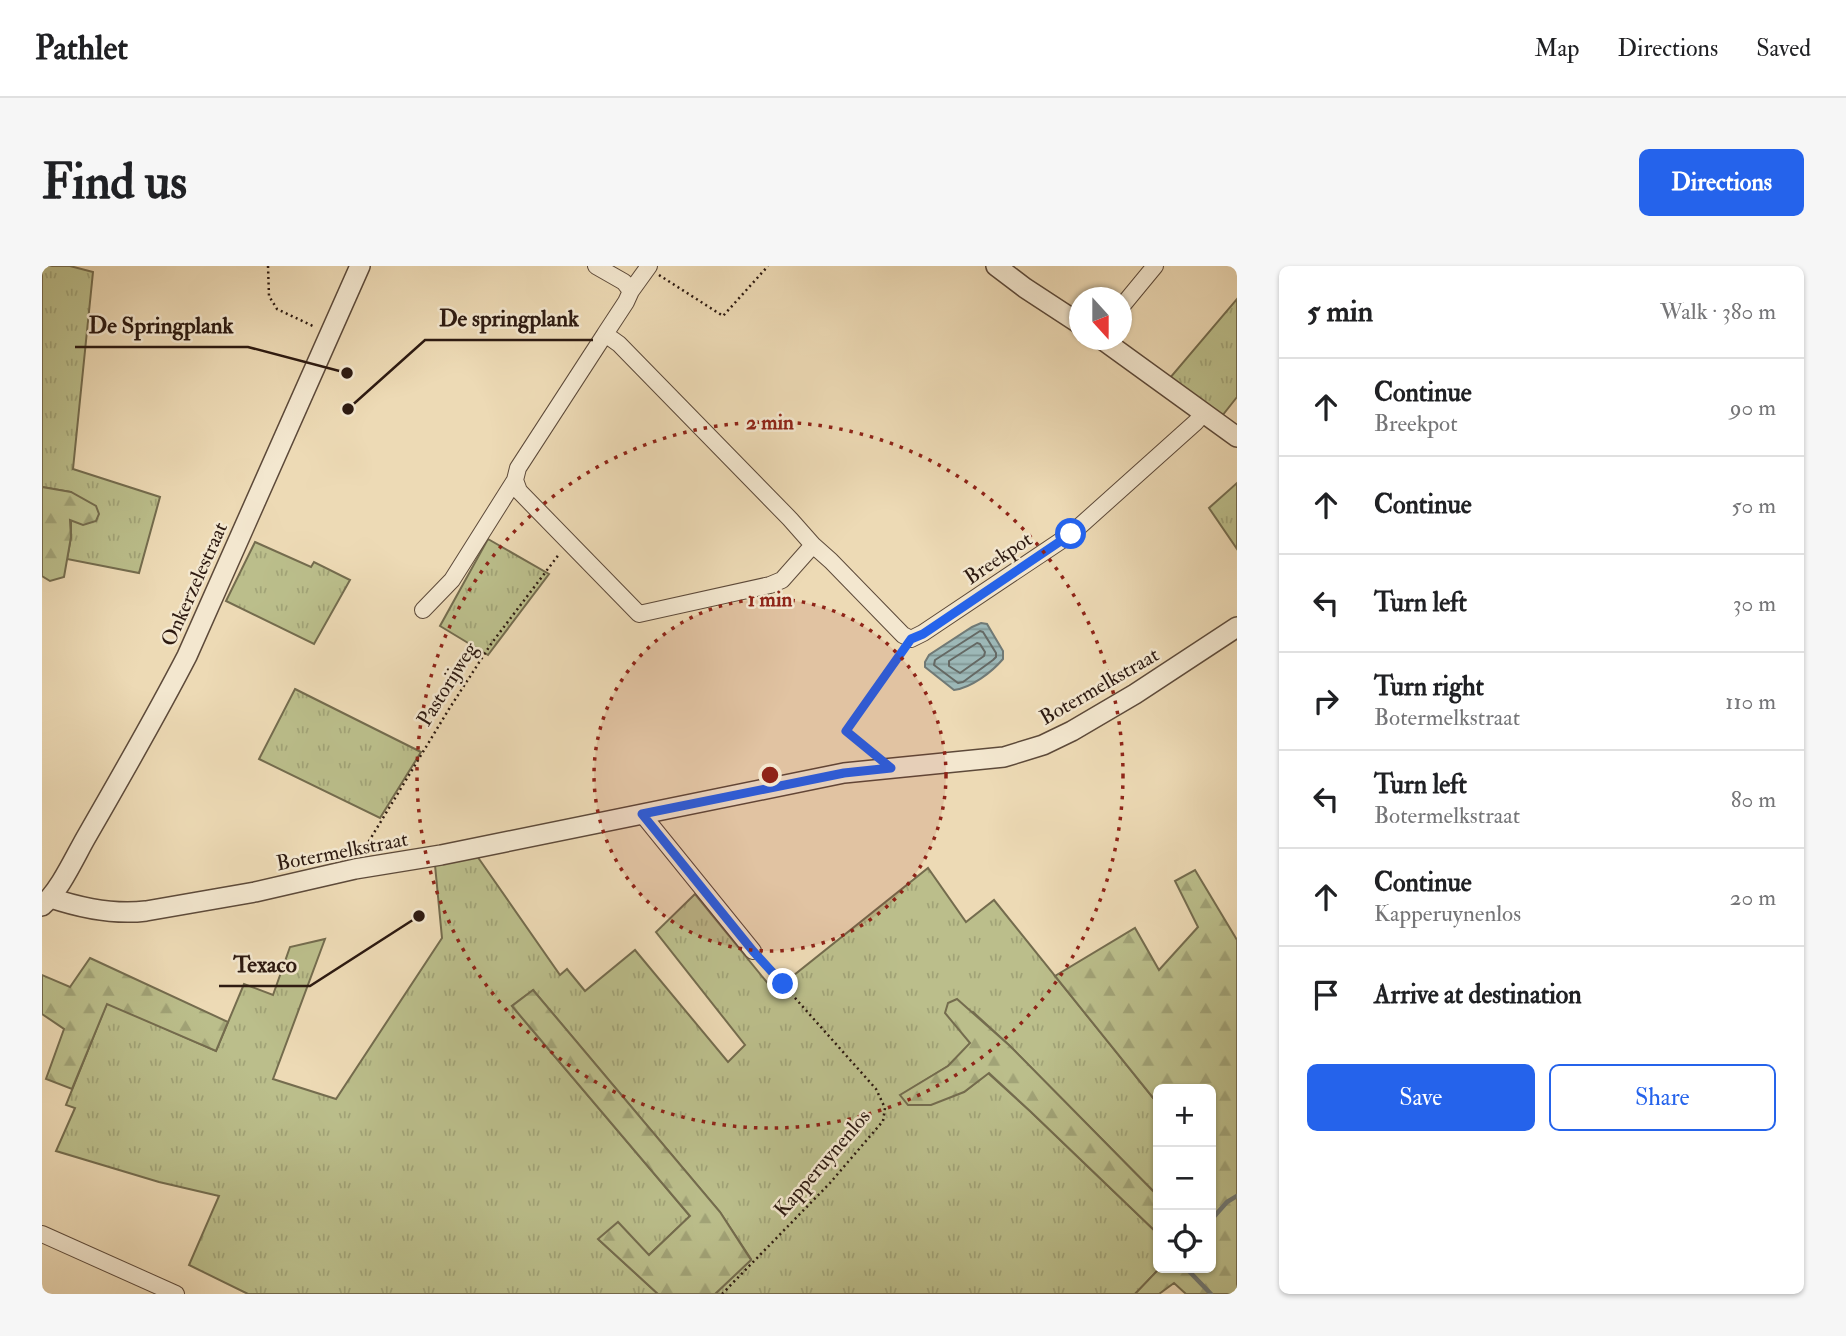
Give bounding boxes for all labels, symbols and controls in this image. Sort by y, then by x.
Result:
text: Pathlet [35,28,128,69]
text: Map [1534,33,1579,64]
text: Directions [1617,33,1718,64]
text: Saved [1756,33,1811,64]
button: Directions [1639,149,1804,216]
text: Find us [42,152,187,213]
north arrow [1069,287,1132,350]
text: 5 min [1307,293,1373,330]
callout: De springplank [425,296,593,340]
text: Walk · 380 m [1660,297,1776,326]
callout: De Springplank [75,303,248,347]
text: De springplank [439,304,580,334]
text: De Springplank [88,311,235,341]
text: Continue [1374,377,1472,409]
icon: ahead [1307,388,1345,426]
text: 90 m [1730,393,1776,422]
text: 2 min [746,409,794,436]
text: Breekpot [1374,409,1458,438]
icon: ahead [1307,486,1345,524]
text: Continue [1374,489,1472,521]
text: 50 m [1732,491,1776,520]
street label: Onkerzelestraat [155,518,234,651]
route start [1055,518,1086,549]
street label: Breekpot [959,526,1038,591]
icon: left [1307,584,1345,622]
text: 1 min [748,586,792,613]
text: Turn left [1374,587,1467,619]
text: 30 m [1733,589,1776,618]
street label: Pastorijweg [411,636,484,732]
street label: Botermelkstraat [1035,641,1164,731]
text: Turn right [1374,671,1484,703]
icon: right [1307,682,1345,720]
text: 110 m [1725,687,1776,716]
text: Botermelkstraat [1374,703,1520,732]
centre of rings [758,763,782,787]
text: Turn left [1374,769,1467,801]
icon: left [1307,780,1345,818]
text: 80 m [1731,785,1776,814]
text: Botermelkstraat [1374,801,1520,830]
street label: Botermelkstraat [274,825,410,877]
text: Continue [1374,867,1472,899]
icon: ahead [1307,878,1345,916]
text: 20 m [1730,883,1776,912]
text: Kapperuynenlos [1374,899,1521,928]
callout: Texaco [219,942,310,986]
text: Texaco [232,950,297,979]
route end [767,968,798,999]
icon: arrive [1307,976,1345,1014]
text: Arrive at destination [1374,979,1582,1011]
button: Save [1307,1064,1535,1131]
button: Share [1549,1064,1776,1131]
map controls [1153,1084,1216,1273]
button: + [1153,1084,1216,1147]
street label: Kapperuynenlos [768,1104,877,1223]
button: − [1153,1147,1216,1210]
button: locate [1153,1210,1216,1273]

